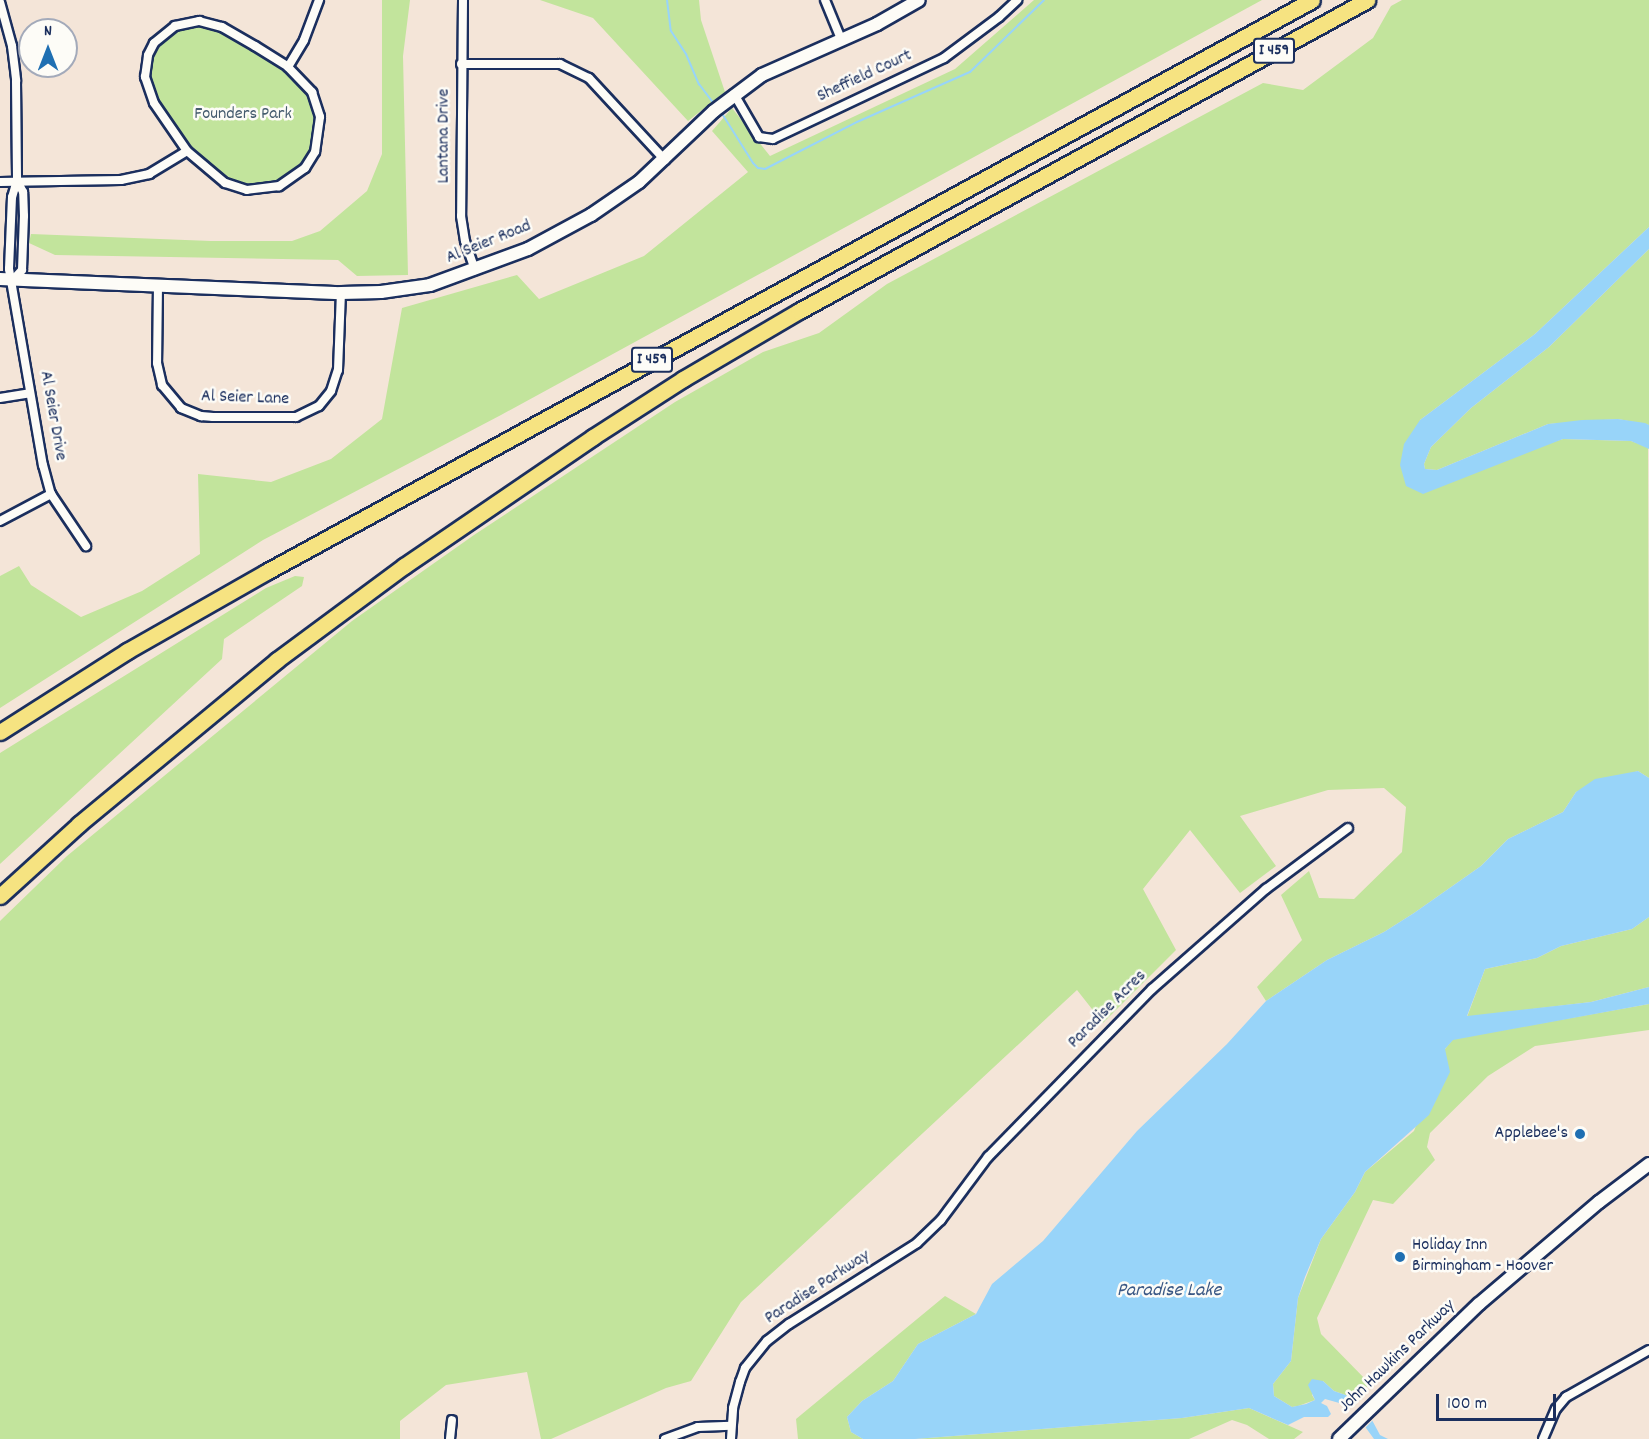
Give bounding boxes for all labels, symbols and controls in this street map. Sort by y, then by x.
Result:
north arrow [18,18,78,78]
text: N [44,20,52,43]
road number: I 459 [1253,38,1295,64]
street label: Sheffield Court [814,46,916,108]
street label: Lantana Drive [434,89,456,183]
park label: Founders Park [194,104,292,126]
street label: Al Seier Road [443,216,535,270]
road number: I 459 [631,347,673,373]
street label: Al Seier Drive [33,369,71,463]
street label: Al Seier Lane [201,387,289,411]
street label: Paradise Acres [1064,966,1152,1054]
place label: Applebee's [1495,1123,1568,1145]
marker: Applebee's [1573,1127,1587,1141]
place label: Holiday Inn Birmingham - Hoover [1412,1236,1553,1278]
street label: Paradise Parkway [761,1246,875,1330]
marker: Holiday Inn Birmingham - Hoover [1393,1250,1407,1264]
water label: Paradise Lake [1117,1279,1221,1303]
street label: John Hawkins Parkway [1335,1296,1461,1418]
scale bar [1439,1382,1559,1420]
text: 100 m [1447,1392,1487,1417]

